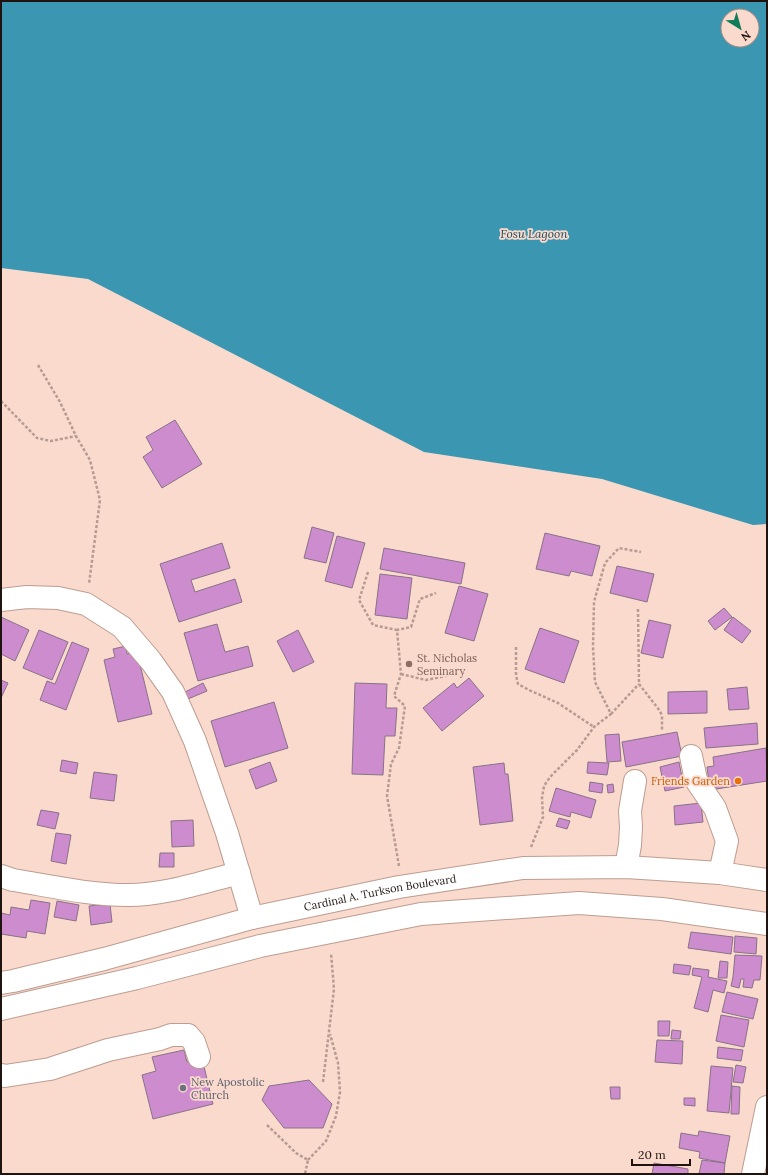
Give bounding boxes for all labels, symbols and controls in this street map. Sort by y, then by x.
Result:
north arrow [720,8,760,48]
text: N [738,28,754,44]
water label: Fosu Lagoon [500,226,568,241]
place label: St. Nicholas Seminary [417,651,477,678]
marker: St. Nicholas Seminary [404,659,414,669]
place label: Friends Garden [651,774,730,788]
marker: Friends Garden [733,776,743,786]
street label: Cardinal A. Turkson Boulevard [303,871,458,914]
place label: New Apostolic Church [191,1075,265,1102]
marker: New Apostolic Church [178,1083,188,1093]
scale bar [632,1141,690,1167]
text: 20 m [638,1147,666,1162]

